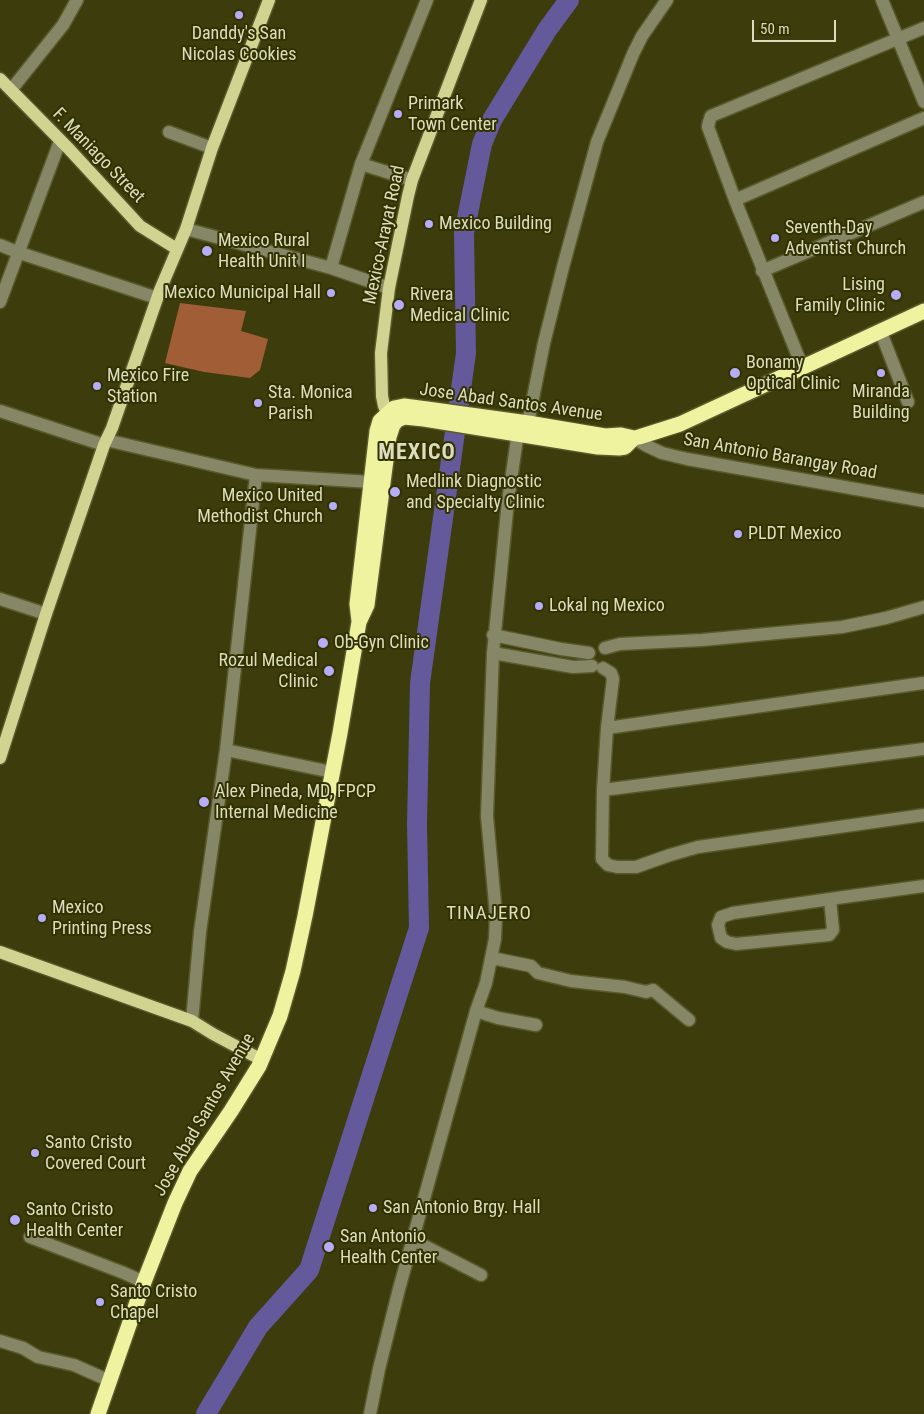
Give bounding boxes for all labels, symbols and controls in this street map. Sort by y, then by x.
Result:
marker: Danddy's San Nicolas Cookies [233,9,245,21]
scale bar [754,10,838,42]
text: 50 m [760,20,790,38]
place label: Danddy's San Nicolas Cookies [182,23,296,66]
place label: Primark Town Center [408,93,497,136]
street label: F. Maniago Street [47,104,149,208]
marker: Primark Town Center [392,108,404,120]
street label: Mexico-Arayat Road [360,164,410,306]
place label: Mexico Building [439,213,552,235]
place label: Seventh-Day Adventist Church [785,217,906,260]
marker: Mexico Building [423,218,435,230]
place label: Mexico Rural Health Unit I [218,230,310,272]
marker: Seventh-Day Adventist Church [769,232,781,244]
marker: Mexico Rural Health Unit I [200,244,214,258]
place label: Lising Family Clinic [795,274,885,316]
place label: Mexico Municipal Hall [164,282,321,304]
place label: Rivera Medical Clinic [410,284,510,326]
marker: Mexico Municipal Hall [325,287,337,299]
marker: Lising Family Clinic [889,288,903,302]
marker: Rivera Medical Clinic [392,298,406,312]
place label: Bonamy Optical Clinic [746,352,840,394]
place label: Mexico Fire Station [107,365,189,408]
marker: Bonamy Optical Clinic [728,366,742,380]
marker: Miranda Building [875,367,887,379]
street label: Jose Abad Santos Avenue [418,379,604,427]
marker: Mexico Fire Station [91,380,103,392]
place label: Miranda Building [852,381,910,424]
place label: Sta. Monica Parish [268,382,353,424]
marker: Sta. Monica Parish [252,397,264,409]
street label: San Antonio Barangay Road [682,429,878,485]
district label: MEXICO [377,440,457,466]
place label: Medlink Diagnostic and Specialty Clinic [406,471,545,514]
place label: Mexico United Methodist Church [197,485,323,528]
marker: Medlink Diagnostic and Specialty Clinic [388,485,402,499]
marker: Mexico United Methodist Church [327,500,339,512]
place label: PLDT Mexico [748,523,841,545]
marker: PLDT Mexico [732,528,744,540]
place label: Lokal ng Mexico [549,595,665,617]
marker: Lokal ng Mexico [533,600,545,612]
place label: Ob-Gyn Clinic [334,632,429,654]
marker: Ob-Gyn Clinic [316,636,330,650]
place label: Rozul Medical Clinic [219,650,318,692]
marker: Rozul Medical Clinic [322,664,336,678]
place label: Alex Pineda, MD, FPCP Internal Medicine [215,781,376,824]
marker: Alex Pineda, MD, FPCP Internal Medicine [197,795,211,809]
place label: Mexico Printing Press [52,897,152,940]
district label: TINAJERO [445,903,533,925]
marker: Mexico Printing Press [36,912,48,924]
street label: Jose Abad Santos Avenue [150,1030,260,1200]
place label: Santo Cristo Covered Court [45,1132,146,1174]
marker: Santo Cristo Covered Court [29,1147,41,1159]
place label: San Antonio Brgy. Hall [383,1197,541,1219]
place label: Santo Cristo Health Center [26,1199,123,1242]
marker: San Antonio Brgy. Hall [367,1202,379,1214]
marker: Santo Cristo Health Center [8,1213,22,1227]
place label: San Antonio Health Center [340,1226,437,1268]
marker: San Antonio Health Center [322,1240,336,1254]
place label: Santo Cristo Chapel [110,1281,197,1324]
marker: Santo Cristo Chapel [94,1296,106,1308]

